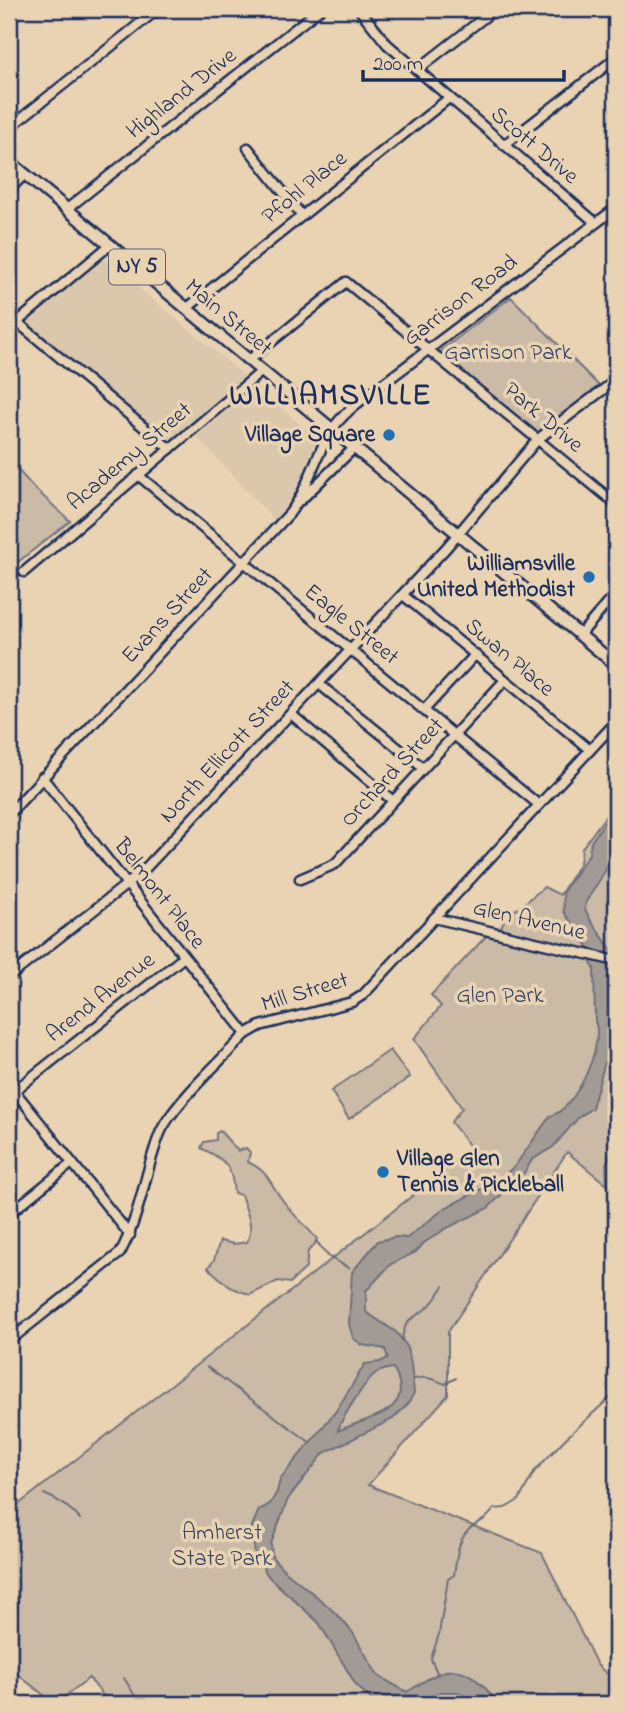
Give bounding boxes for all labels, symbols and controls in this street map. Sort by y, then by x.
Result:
scale bar [363,38,564,82]
street label: Highland Drive [120,40,245,148]
text: 200 m [373,50,423,80]
street label: Scott Drive [483,99,586,193]
street label: Pfohl Place [255,143,355,233]
street label: Garrison Road [397,247,525,355]
road number: NY 5 [109,250,165,284]
street label: Main Street [177,271,279,365]
park label: Garrison Park [444,337,573,370]
district label: WILLIAMSVILLE [229,375,433,419]
street label: Park Drive [496,375,591,462]
street label: Academy Street [60,395,201,521]
place label: Village Square [244,419,376,454]
marker: Village Square [381,427,397,443]
place label: Williamsville United Methodist [417,548,576,607]
street label: Evans Street [114,560,222,672]
marker: Williamsville United Methodist [581,569,597,585]
street label: Eagle Street [296,576,406,675]
street label: Swan Place [457,611,562,706]
street label: North Ellicott Street [152,672,304,831]
street label: Orchard Street [333,711,453,835]
street label: Belmont Place [104,831,213,957]
street label: Glen Avenue [470,892,589,950]
street label: Arend Avenue [39,944,163,1051]
street label: Mill Street [257,964,353,1022]
park label: Glen Park [456,980,545,1013]
place label: Village Glen Tennis & Pickleball [396,1143,564,1202]
marker: Village Glen Tennis & Pickleball [375,1164,391,1180]
park label: Amherst State Park [172,1517,273,1576]

